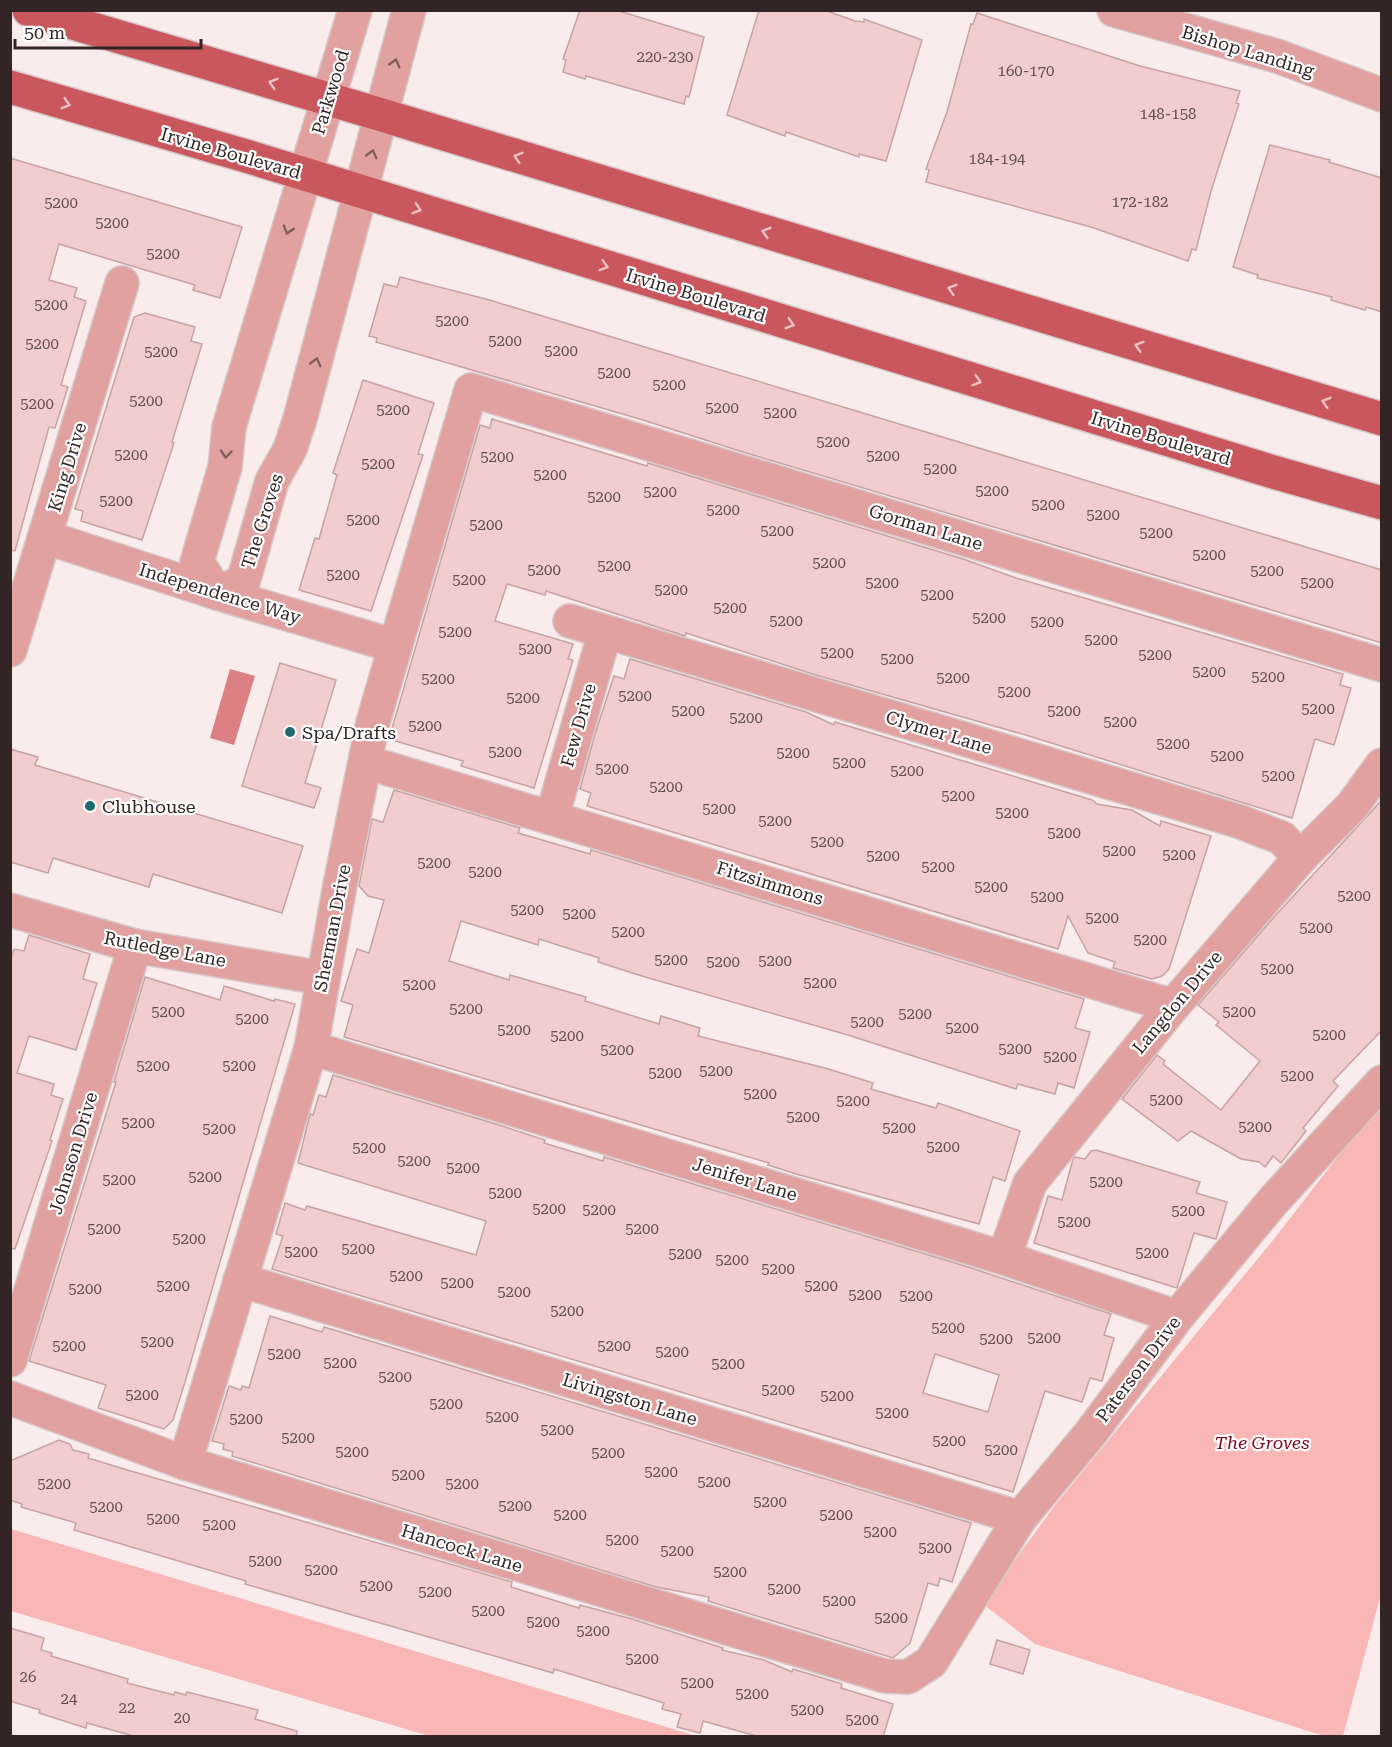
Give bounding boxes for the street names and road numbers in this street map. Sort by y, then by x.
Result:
street label: Bishop Landing [1179,21,1317,81]
street label: Parkwood [307,47,353,137]
street label: Irvine Boulevard [158,123,304,183]
street label: Irvine Boulevard [624,264,769,326]
street label: Irvine Boulevard [1089,407,1234,469]
street label: King Drive [43,420,91,514]
street label: The Groves [237,471,287,571]
street label: Gorman Lane [867,500,985,554]
street label: Independence Way [137,558,304,628]
street label: Few Drive [556,681,600,769]
street label: Clymer Lane [883,706,995,758]
street label: Fitzsimmons [714,857,826,909]
street label: Sherman Drive [309,862,355,994]
street label: Rutledge Lane [102,927,228,971]
street label: Langdon Drive [1128,946,1226,1058]
street label: Johnson Drive [44,1089,102,1217]
street label: Jenifer Lane [690,1153,800,1205]
street label: Paterson Drive [1091,1312,1185,1426]
street label: Livingston Lane [560,1369,700,1429]
street label: Hancock Lane [399,1520,525,1576]

